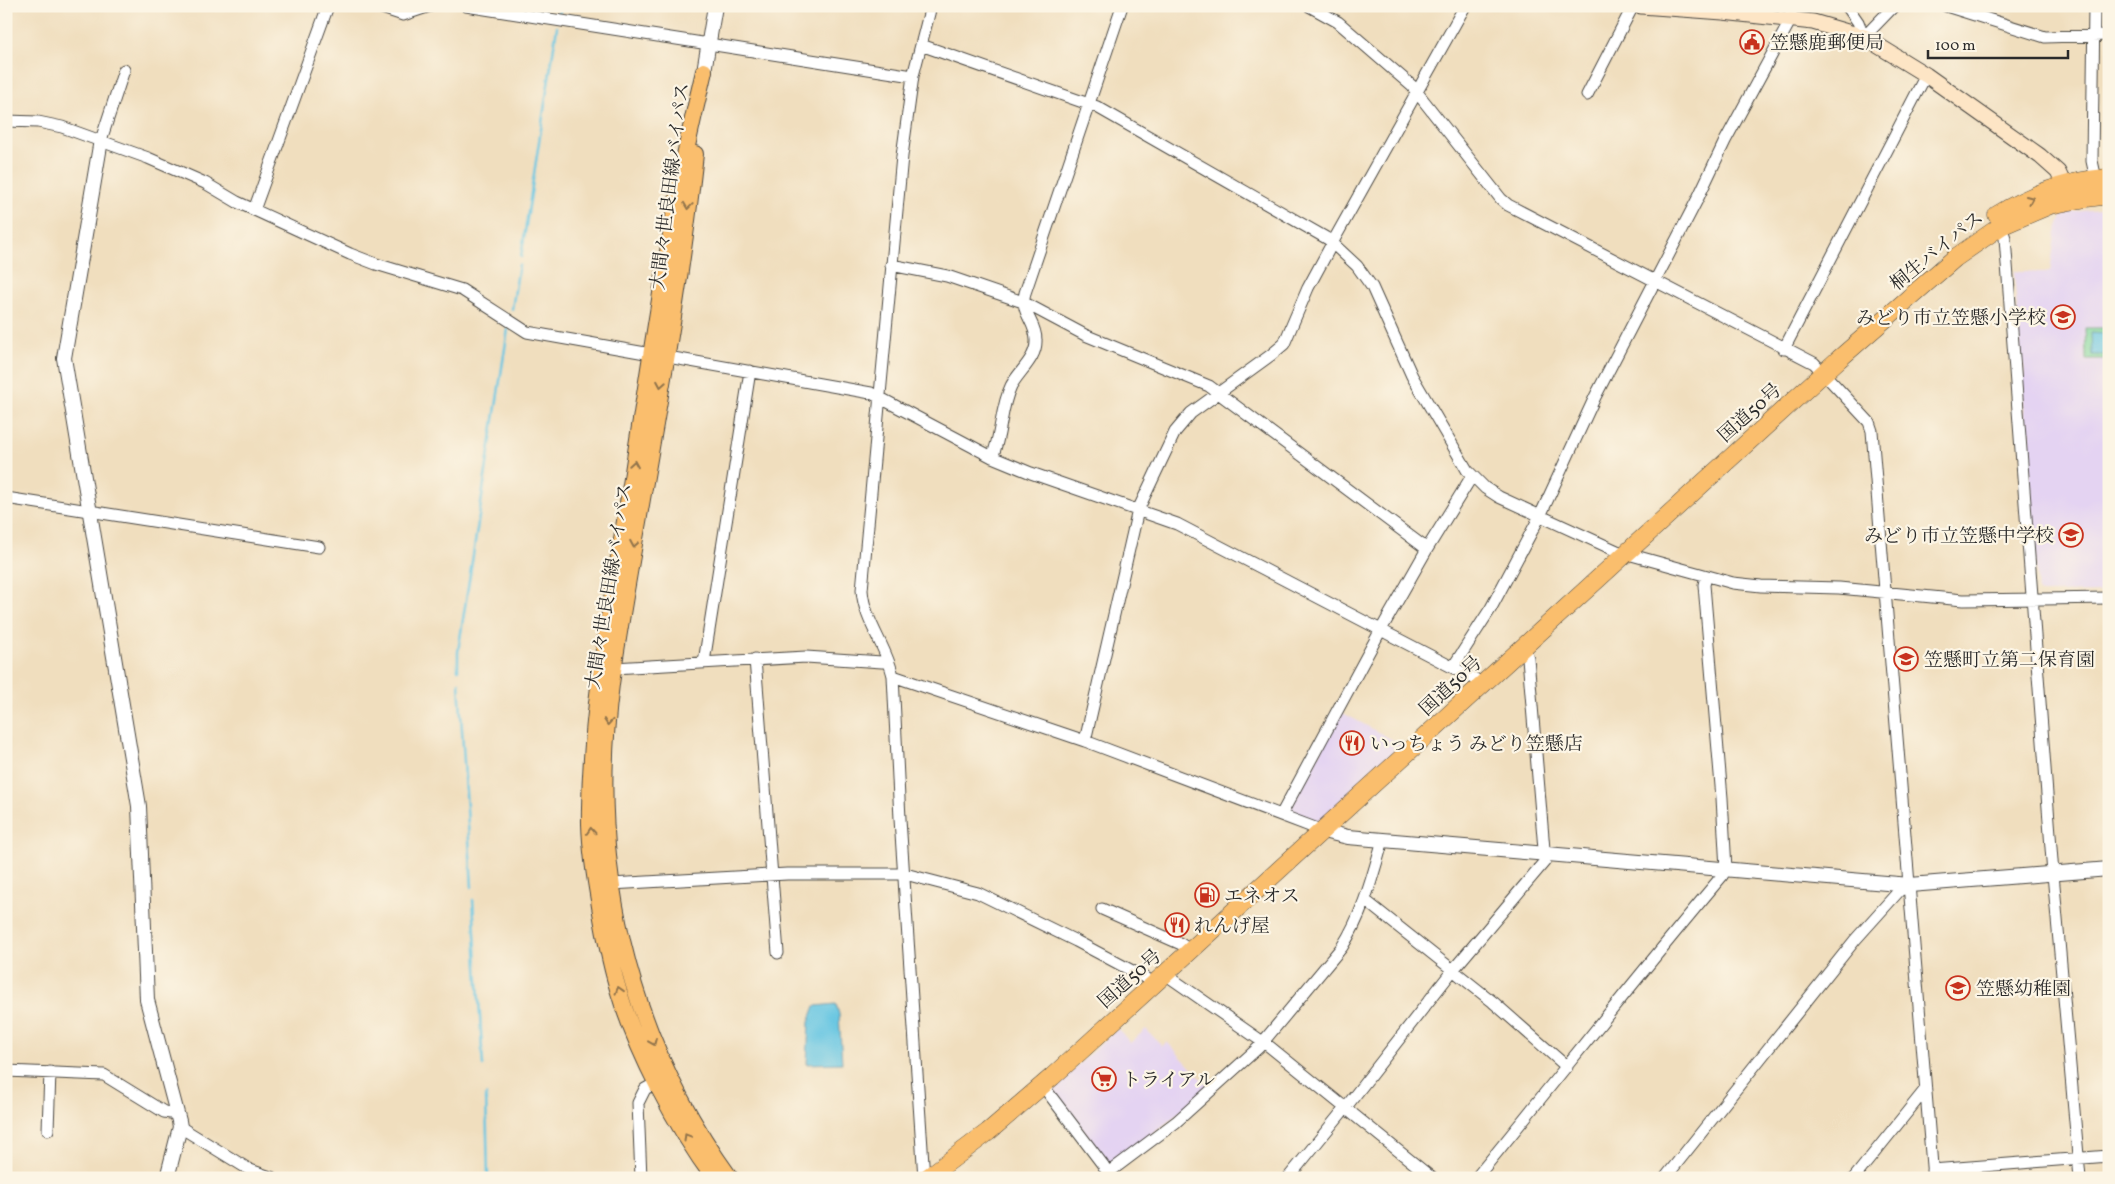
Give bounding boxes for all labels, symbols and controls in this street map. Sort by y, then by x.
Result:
scale bar [1928,28,2068,60]
public building icon: 笠懸鹿郵便局 [1739,29,1765,55]
place label: 笠懸鹿郵便局 [1770,31,1884,57]
text: 100 m [1935,36,1975,57]
street label: 大間々世良田線バイパス [645,81,697,291]
one-way arrow [2025,194,2034,205]
one-way arrow [684,202,694,210]
street label: 桐生バイパス [1885,206,1990,297]
school or university icon: みどり市立笠懸小学校 [2050,304,2076,330]
place label: みどり市立笠懸小学校 [1856,306,2046,332]
street label: 国道50号 [1713,378,1788,449]
one-way arrow [657,380,667,388]
one-way arrow [629,459,639,468]
street label: 大間々世良田線バイパス [581,481,639,691]
school or university icon: みどり市立笠懸中学校 [2058,522,2084,548]
place label: みどり市立笠懸中学校 [1864,524,2054,550]
one-way arrow [630,540,640,549]
school or university icon: 笠懸町立第二保育園 [1893,646,1919,672]
place label: 笠懸町立第二保育園 [1924,648,2095,674]
street label: 国道50号 [1414,651,1488,722]
one-way arrow [603,719,614,727]
restaurant icon: いっちょう みどり笠懸店 [1339,730,1365,756]
place label: いっちょう みどり笠懸店 [1370,732,1583,758]
one-way arrow [585,826,596,834]
fuel station icon: エネオス [1194,882,1220,908]
place label: エネオス [1224,884,1300,910]
restaurant icon: れんげ屋 [1164,912,1190,938]
place label: れんげ屋 [1194,914,1270,940]
street label: 国道50号 [1093,944,1168,1015]
school or university icon: 笠懸幼稚園 [1945,975,1971,1001]
place label: 笠懸幼稚園 [1976,977,2071,1003]
one-way arrow [614,987,624,995]
one-way arrow [647,1037,658,1046]
supermarket icon: トライアル [1091,1066,1117,1092]
place label: トライアル [1122,1068,1215,1094]
one-way arrow [684,1134,694,1143]

